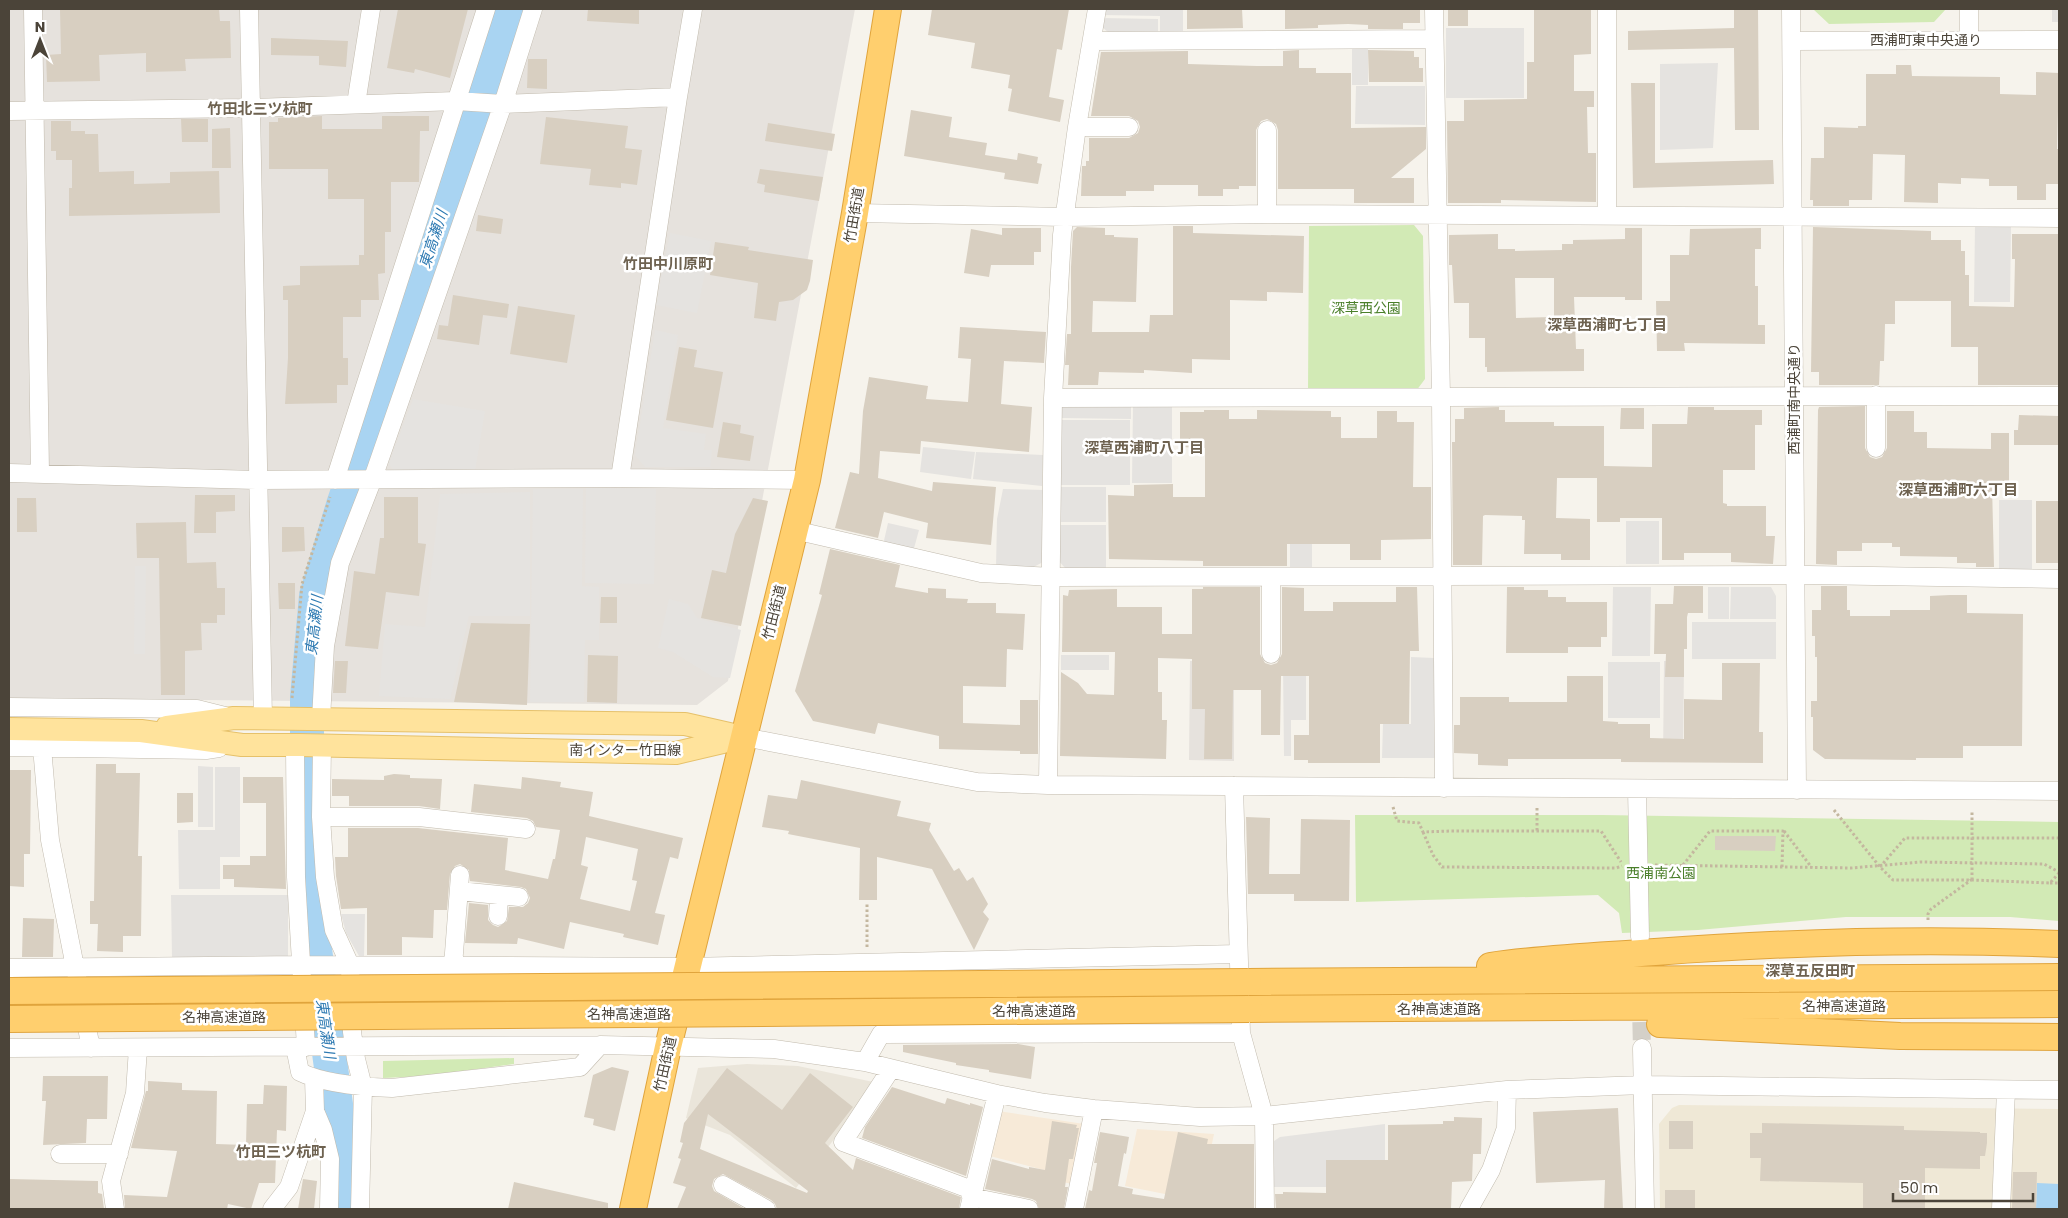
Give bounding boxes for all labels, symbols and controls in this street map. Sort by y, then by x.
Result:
north arrow [15,15,65,65]
text: N [35,17,45,37]
street label: 西浦町東中央通り [1870,30,1982,50]
district label: 竹田北三ツ杭町 [207,98,313,119]
street label: 竹田街道 [839,186,869,244]
water label: 東高瀬川 [414,205,453,271]
district label: 竹田中川原町 [623,253,713,274]
park label: 深草西公園 [1331,298,1401,318]
district label: 深草西浦町七丁目 [1547,314,1667,335]
street label: 西浦町南中央通り [1784,343,1804,455]
district label: 深草西浦町八丁目 [1084,437,1204,458]
district label: 深草西浦町六丁目 [1898,479,2018,500]
street label: 竹田街道 [758,582,790,642]
water label: 東高瀬川 [300,592,328,656]
street label: 南インター竹田線 [569,740,681,760]
park label: 西浦南公園 [1626,863,1696,883]
district label: 深草五反田町 [1765,960,1855,981]
street label: 名神高速道路 [1802,996,1886,1016]
water label: 東高瀬川 [311,998,341,1062]
street label: 名神高速道路 [1397,999,1481,1019]
street label: 名神高速道路 [992,1001,1076,1021]
street label: 名神高速道路 [587,1004,671,1024]
street label: 名神高速道路 [182,1007,266,1027]
street label: 竹田街道 [649,1034,681,1094]
district label: 竹田三ツ杭町 [236,1141,326,1162]
scale bar [1893,1170,2033,1202]
text: 50 m [1900,1177,1938,1198]

